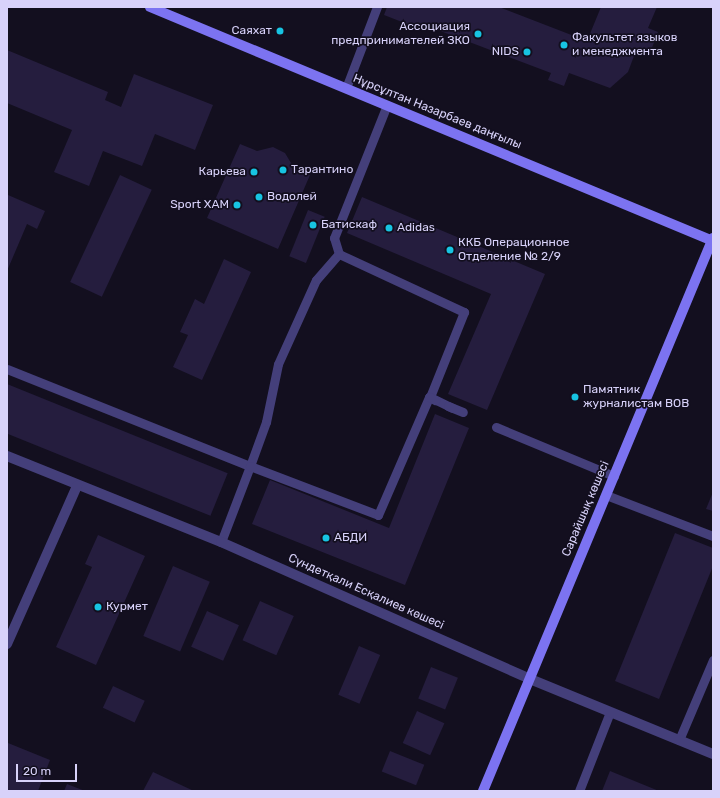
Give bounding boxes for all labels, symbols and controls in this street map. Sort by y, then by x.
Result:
place label: Ассоциация предпринимателей ЗКО [331,20,470,48]
place label: Саяхат [232,24,272,38]
marker: Саяхат [275,26,285,36]
marker: Ассоциация предпринимателей ЗКО [473,29,483,39]
place label: Факультет языков и менеджмента [572,31,677,59]
marker: Факультет языков и менеджмента [559,40,569,50]
place label: NIDS [492,45,519,59]
marker: NIDS [522,47,532,57]
street label: Нұрсұлтан Назарбаев даңғылы [351,72,523,152]
place label: Тарантино [291,163,353,177]
place label: Карьева [198,165,246,179]
marker: Тарантино [278,165,288,175]
marker: Карьева [249,167,259,177]
place label: Водолей [267,190,317,204]
marker: Водолей [254,192,264,202]
place label: Sport XAM [170,198,229,212]
marker: Sport XAM [232,200,242,210]
place label: Батискаф [321,218,377,232]
marker: Батискаф [308,220,318,230]
place label: Adidas [397,221,435,235]
marker: Adidas [384,223,394,233]
place label: ККБ Операционное Отделение № 2/9 [458,236,570,264]
marker: ККБ Операционное Отделение № 2/9 [445,245,455,255]
place label: Памятник журналистам ВОВ [583,383,689,411]
marker: Памятник журналистам ВОВ [570,392,580,402]
street label: Сарайшық көшесі [559,459,613,559]
place label: АБДИ [334,531,367,545]
marker: АБДИ [321,533,331,543]
street label: Сүндетқали Есқалиев көшесі [286,551,446,633]
place label: Курмет [106,600,148,614]
marker: Курмет [93,602,103,612]
scale bar [18,756,79,782]
text: 20 m [23,764,51,778]

